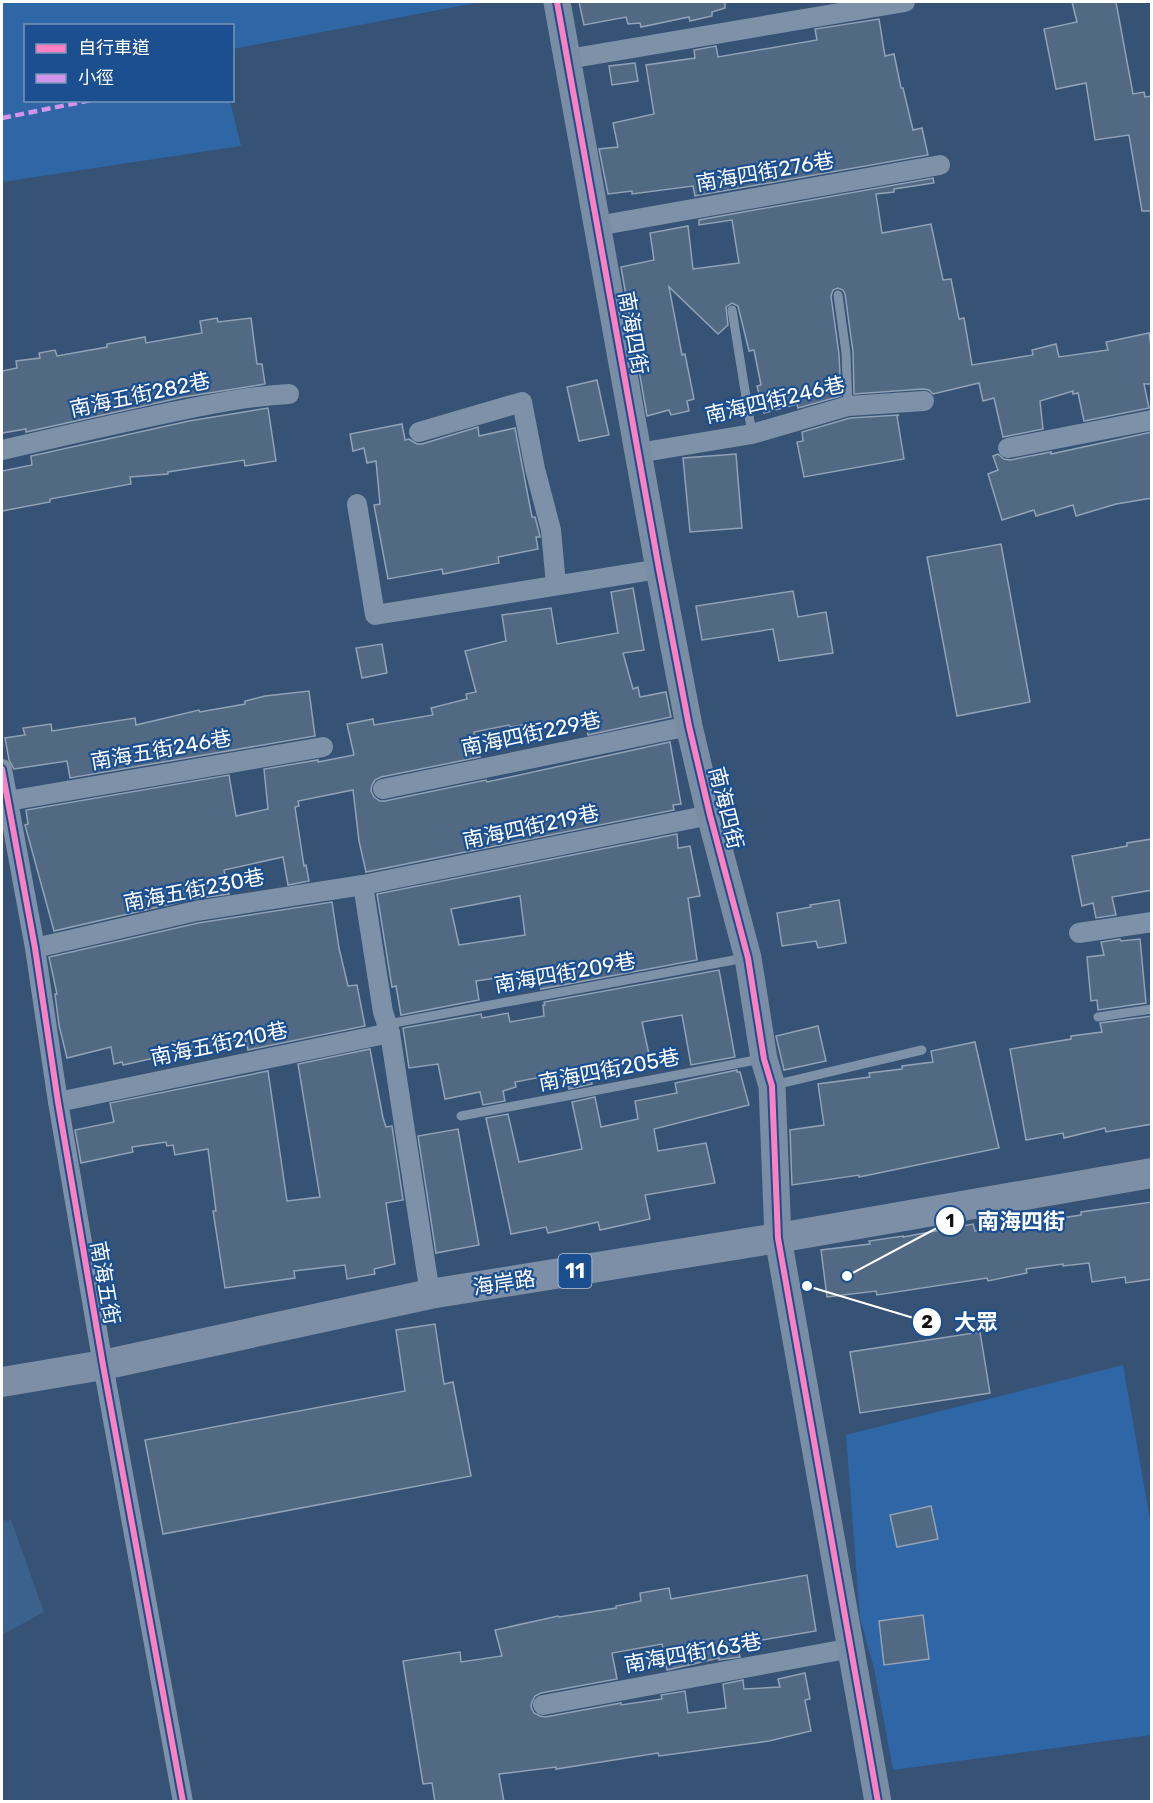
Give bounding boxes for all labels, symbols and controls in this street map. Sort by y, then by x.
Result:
legend [24,24,234,102]
text: 自行車道 [78,37,150,59]
text: 小徑 [78,67,114,89]
street label: 南海四街276巷 [694,147,836,196]
street label: 南海四街 [614,289,653,376]
street label: 南海五街282巷 [67,367,212,422]
street label: 南海四街246巷 [702,371,847,428]
street label: 南海四街229巷 [459,707,603,761]
street label: 南海五街246巷 [88,725,233,774]
street label: 南海四街 [704,764,749,852]
street label: 南海四街219巷 [460,800,601,853]
street label: 南海五街230巷 [121,864,267,915]
street label: 南海四街209巷 [492,948,638,997]
street label: 南海五街210巷 [148,1017,290,1070]
street label: 南海四街205巷 [536,1044,682,1095]
callout: 南海四街 [935,1201,1077,1241]
text: 南海四街 [977,1208,1065,1235]
text: 1 [946,1210,954,1232]
street label: 南海五街 [86,1239,125,1326]
road number: 11 [558,1254,592,1288]
street label: 海岸路 [471,1265,537,1300]
callout: 大眾 [912,1302,1010,1342]
text: 大眾 [954,1309,998,1336]
text: 2 [921,1311,933,1333]
street label: 南海四街163巷 [622,1628,764,1677]

